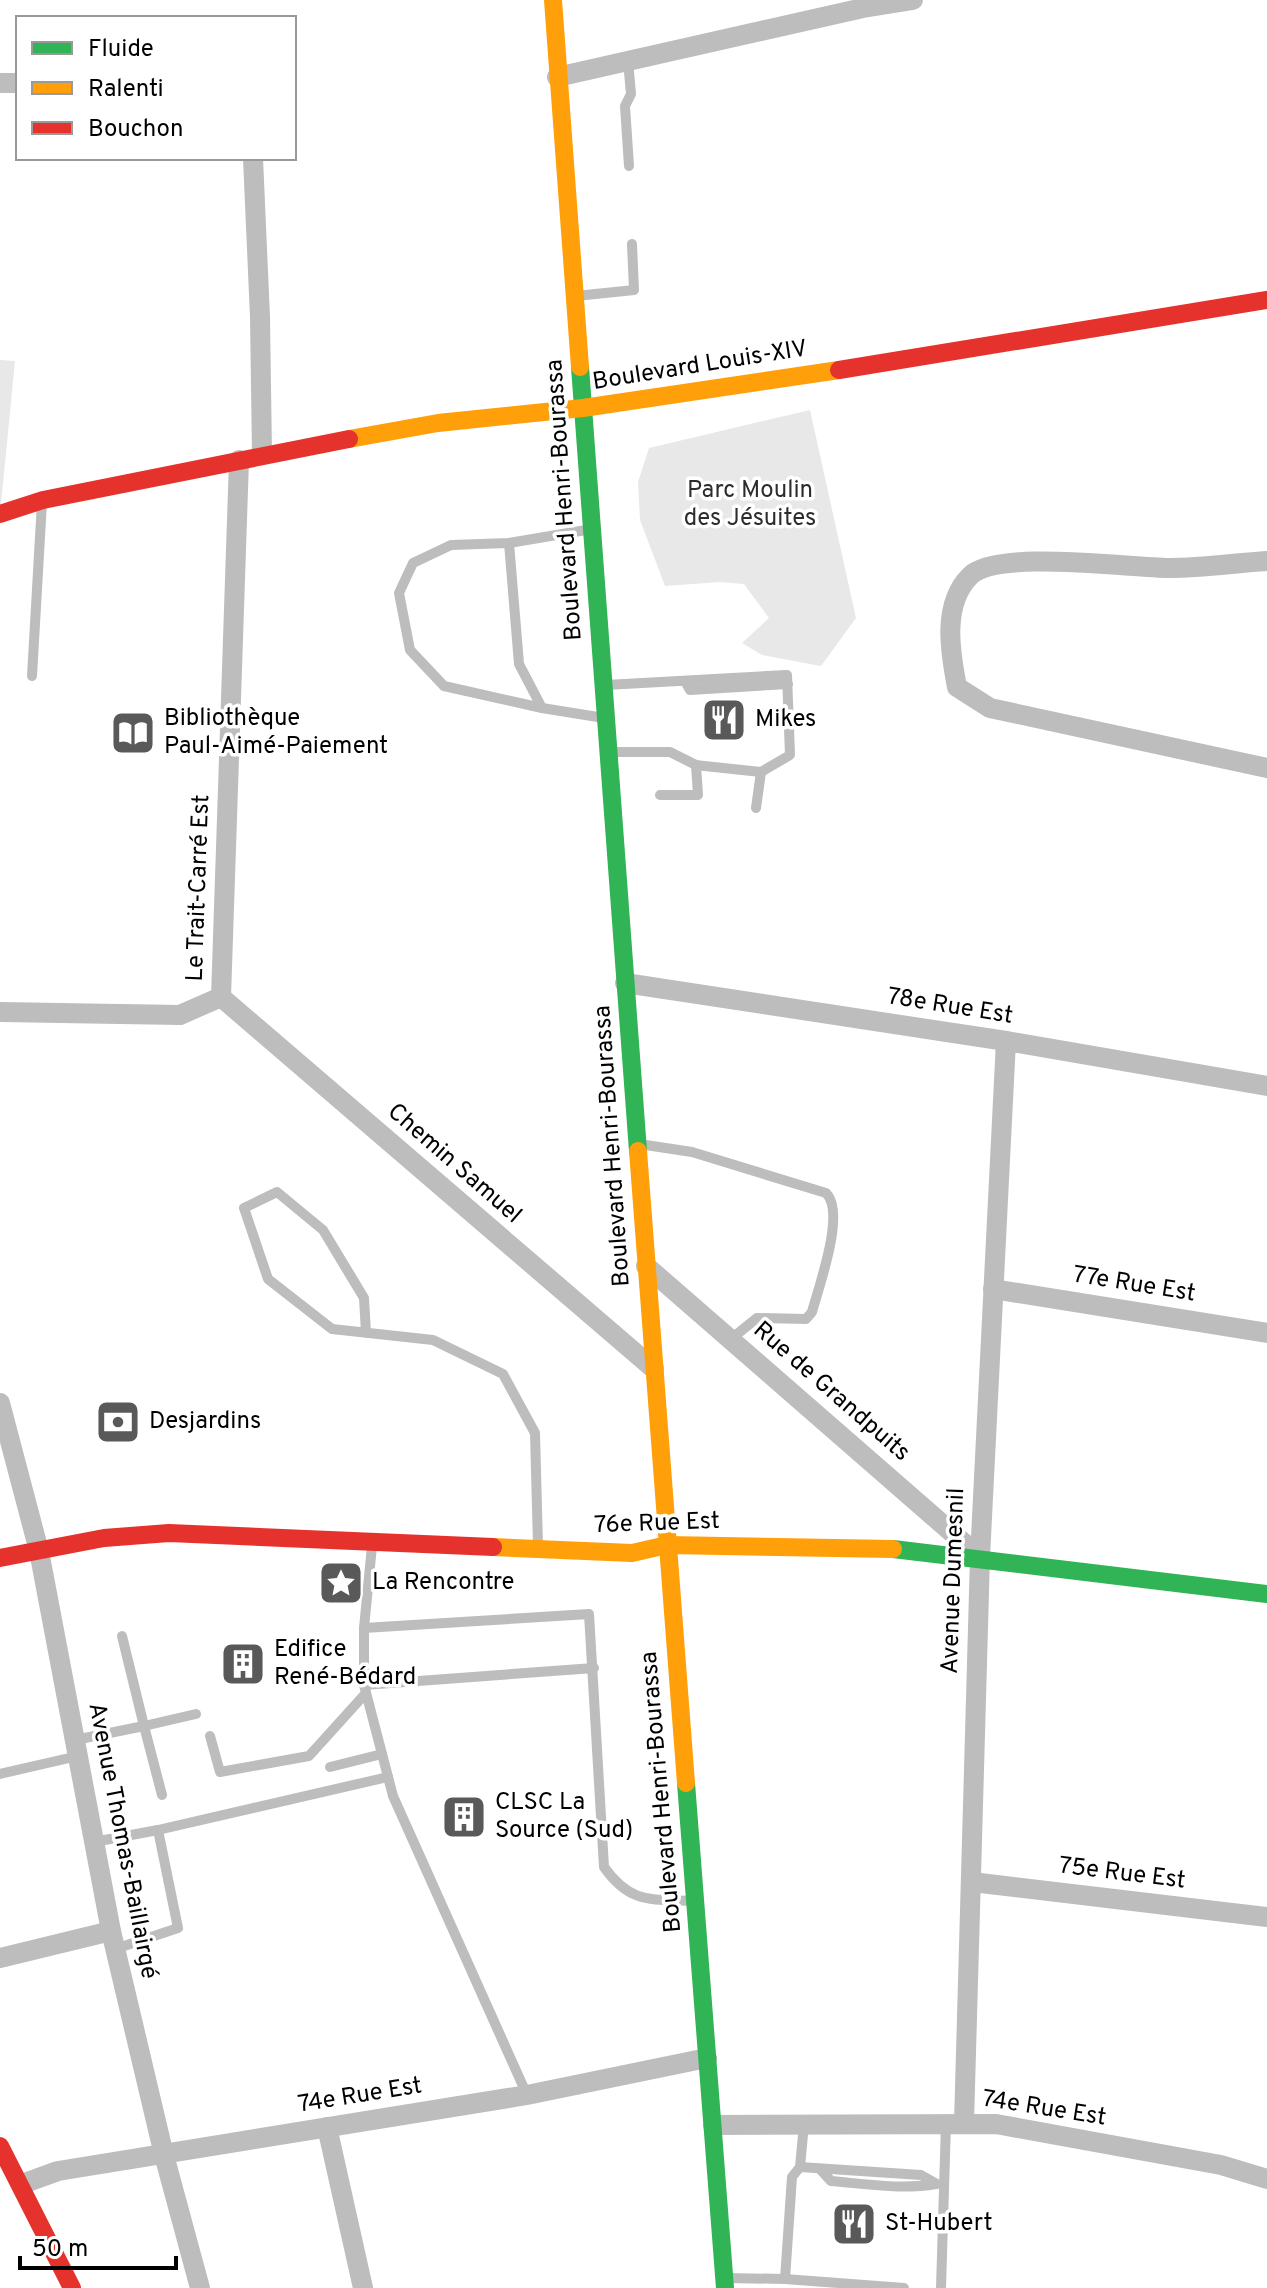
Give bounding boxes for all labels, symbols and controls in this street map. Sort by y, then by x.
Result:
legend [16,16,296,160]
text: Fluide [88,35,154,65]
text: Ralenti [88,75,164,105]
text: Bouchon [88,115,183,145]
street label: Boulevard Louis-XIV [590,334,810,398]
street label: Boulevard Henri-Bourassa [540,358,590,642]
park label: Parc Moulin des Jésuites [684,476,816,534]
restaurant icon: Mikes [700,696,748,744]
place label: Bibliothèque Paul-Aimé-Paiement [164,704,388,762]
place label: Mikes [755,705,816,735]
library icon: Bibliothèque Paul-Aimé-Paiement [109,709,157,757]
street label: Le Trait-Carré Est [181,794,217,982]
street label: 78e Rue Est [885,982,1015,1032]
street label: Boulevard Henri-Bourassa [588,1004,638,1288]
street label: Chemin Samuel [381,1097,527,1231]
street label: 77e Rue Est [1070,1260,1198,1310]
street label: Rue de Grandpuits [746,1316,916,1468]
bank icon: Desjardins [94,1398,142,1446]
place label: Desjardins [149,1407,261,1437]
street label: Avenue Dumesnil [936,1487,972,1675]
street label: 76e Rue Est [594,1507,720,1541]
place icon: La Rencontre [317,1559,365,1607]
place label: La Rencontre [372,1568,514,1598]
place label: Edifice René-Bédard [274,1635,416,1693]
building icon: Edifice René-Bédard [219,1640,267,1688]
street label: Boulevard Henri-Bourassa [635,1650,689,1934]
street label: Avenue Thomas-Baillairgé [80,1700,164,1982]
place label: CLSC La Source (Sud) [495,1788,633,1846]
building icon: CLSC La Source (Sud) [440,1793,488,1841]
street label: 75e Rue Est [1057,1851,1187,1897]
street label: 74e Rue Est [296,2071,424,2121]
street label: 74e Rue Est [980,2084,1108,2134]
restaurant icon: St-Hubert [830,2200,878,2248]
place label: St-Hubert [885,2209,993,2239]
scale bar [20,2220,176,2270]
text: 50 m [32,2235,88,2265]

